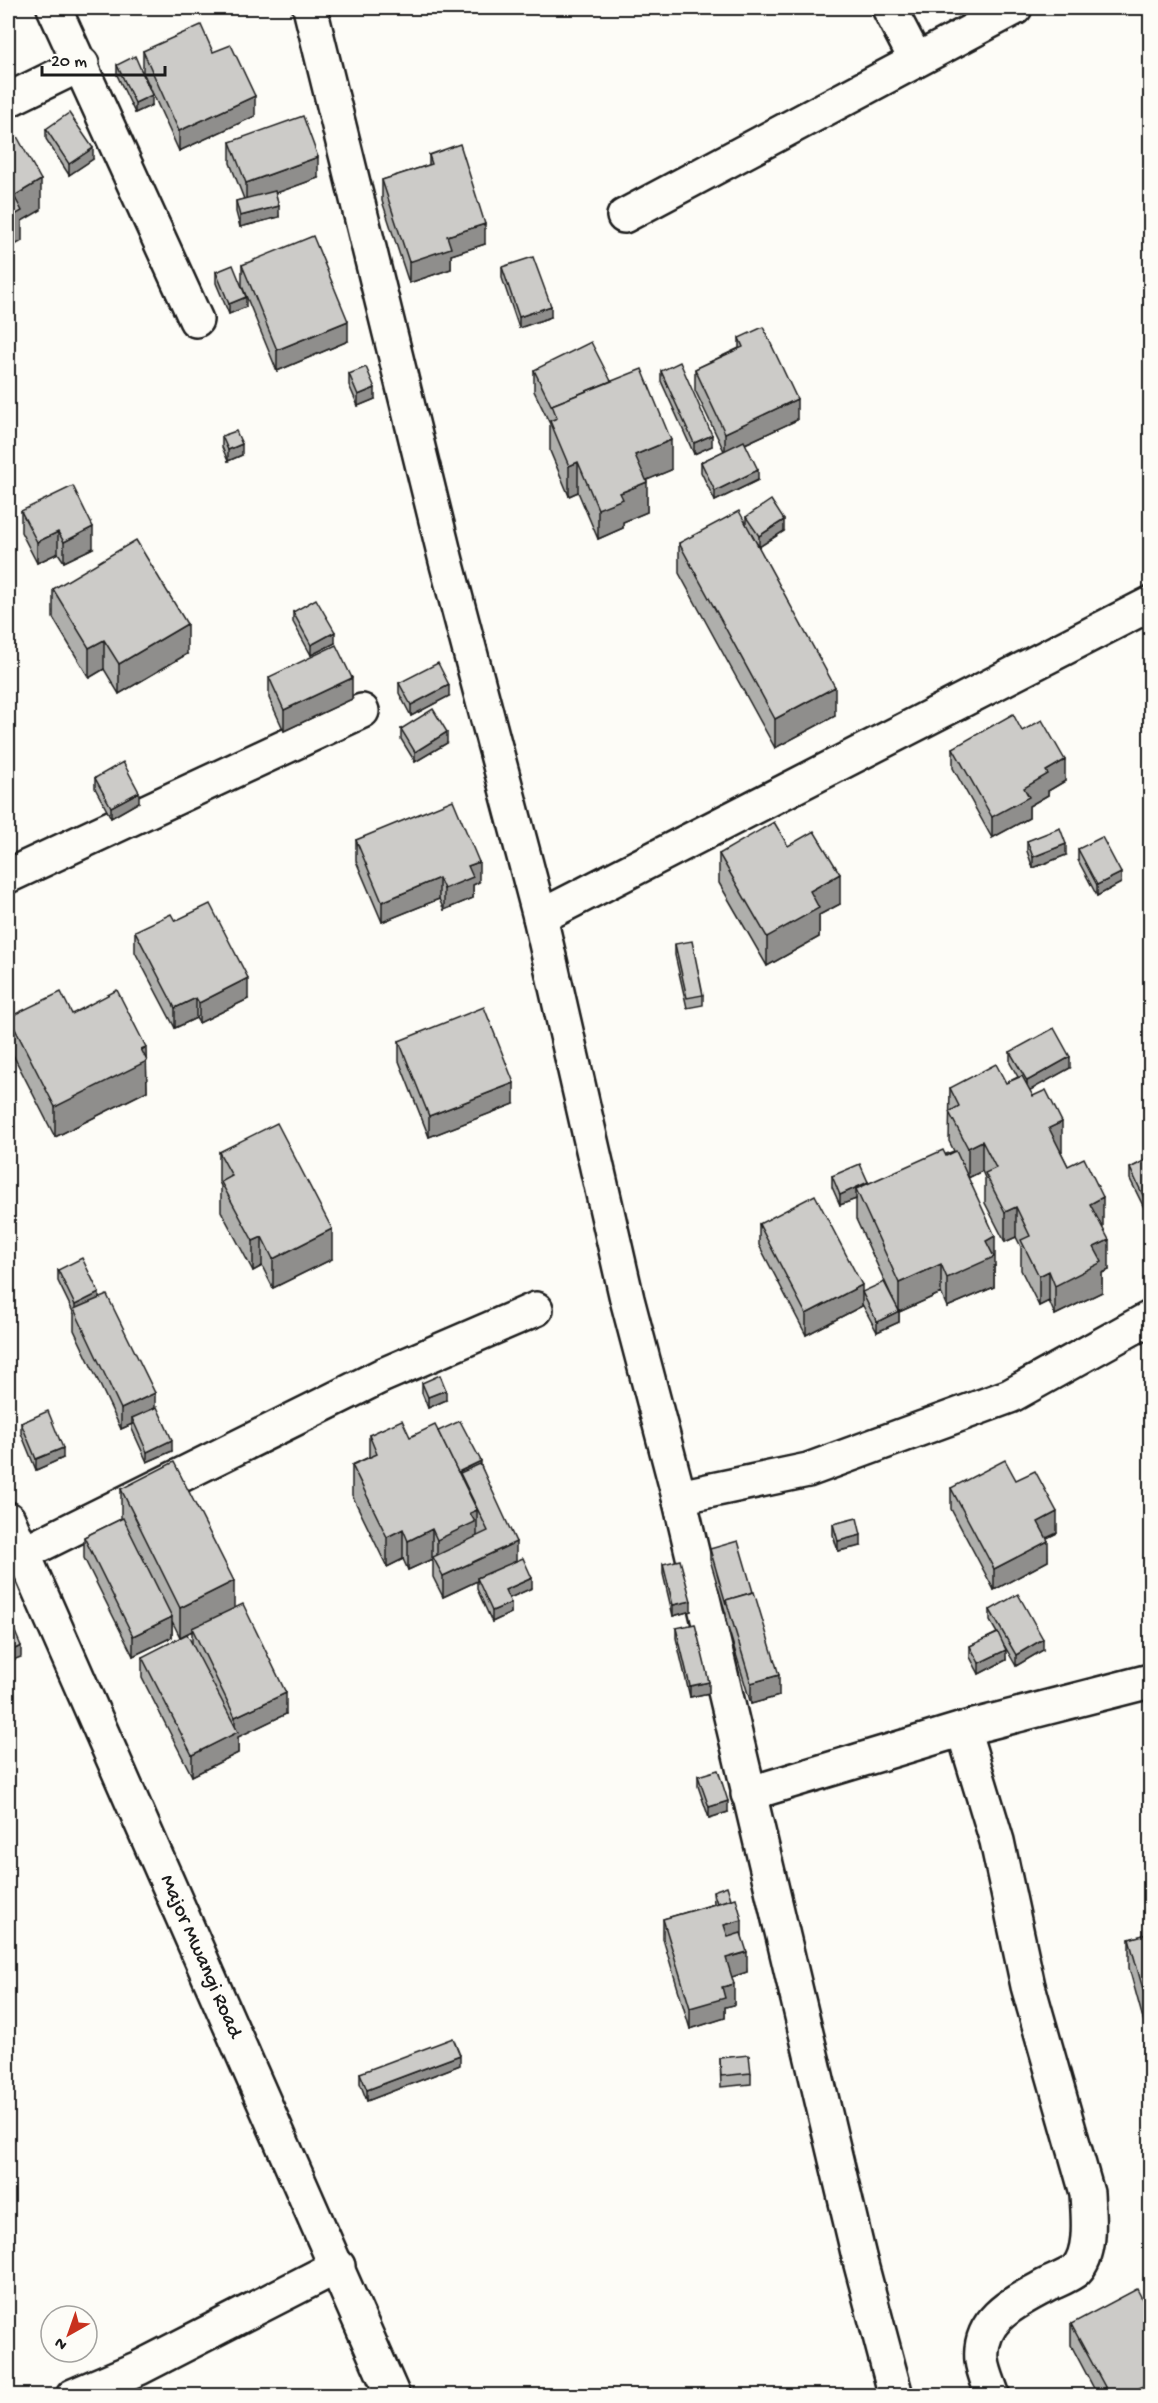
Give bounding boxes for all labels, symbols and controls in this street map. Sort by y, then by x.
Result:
scale bar [42,39,165,77]
text: 20 m [51,52,87,73]
street label: Major Mwangi Road [153,1871,248,2044]
north arrow [39,2304,99,2364]
text: N [51,2332,72,2353]

